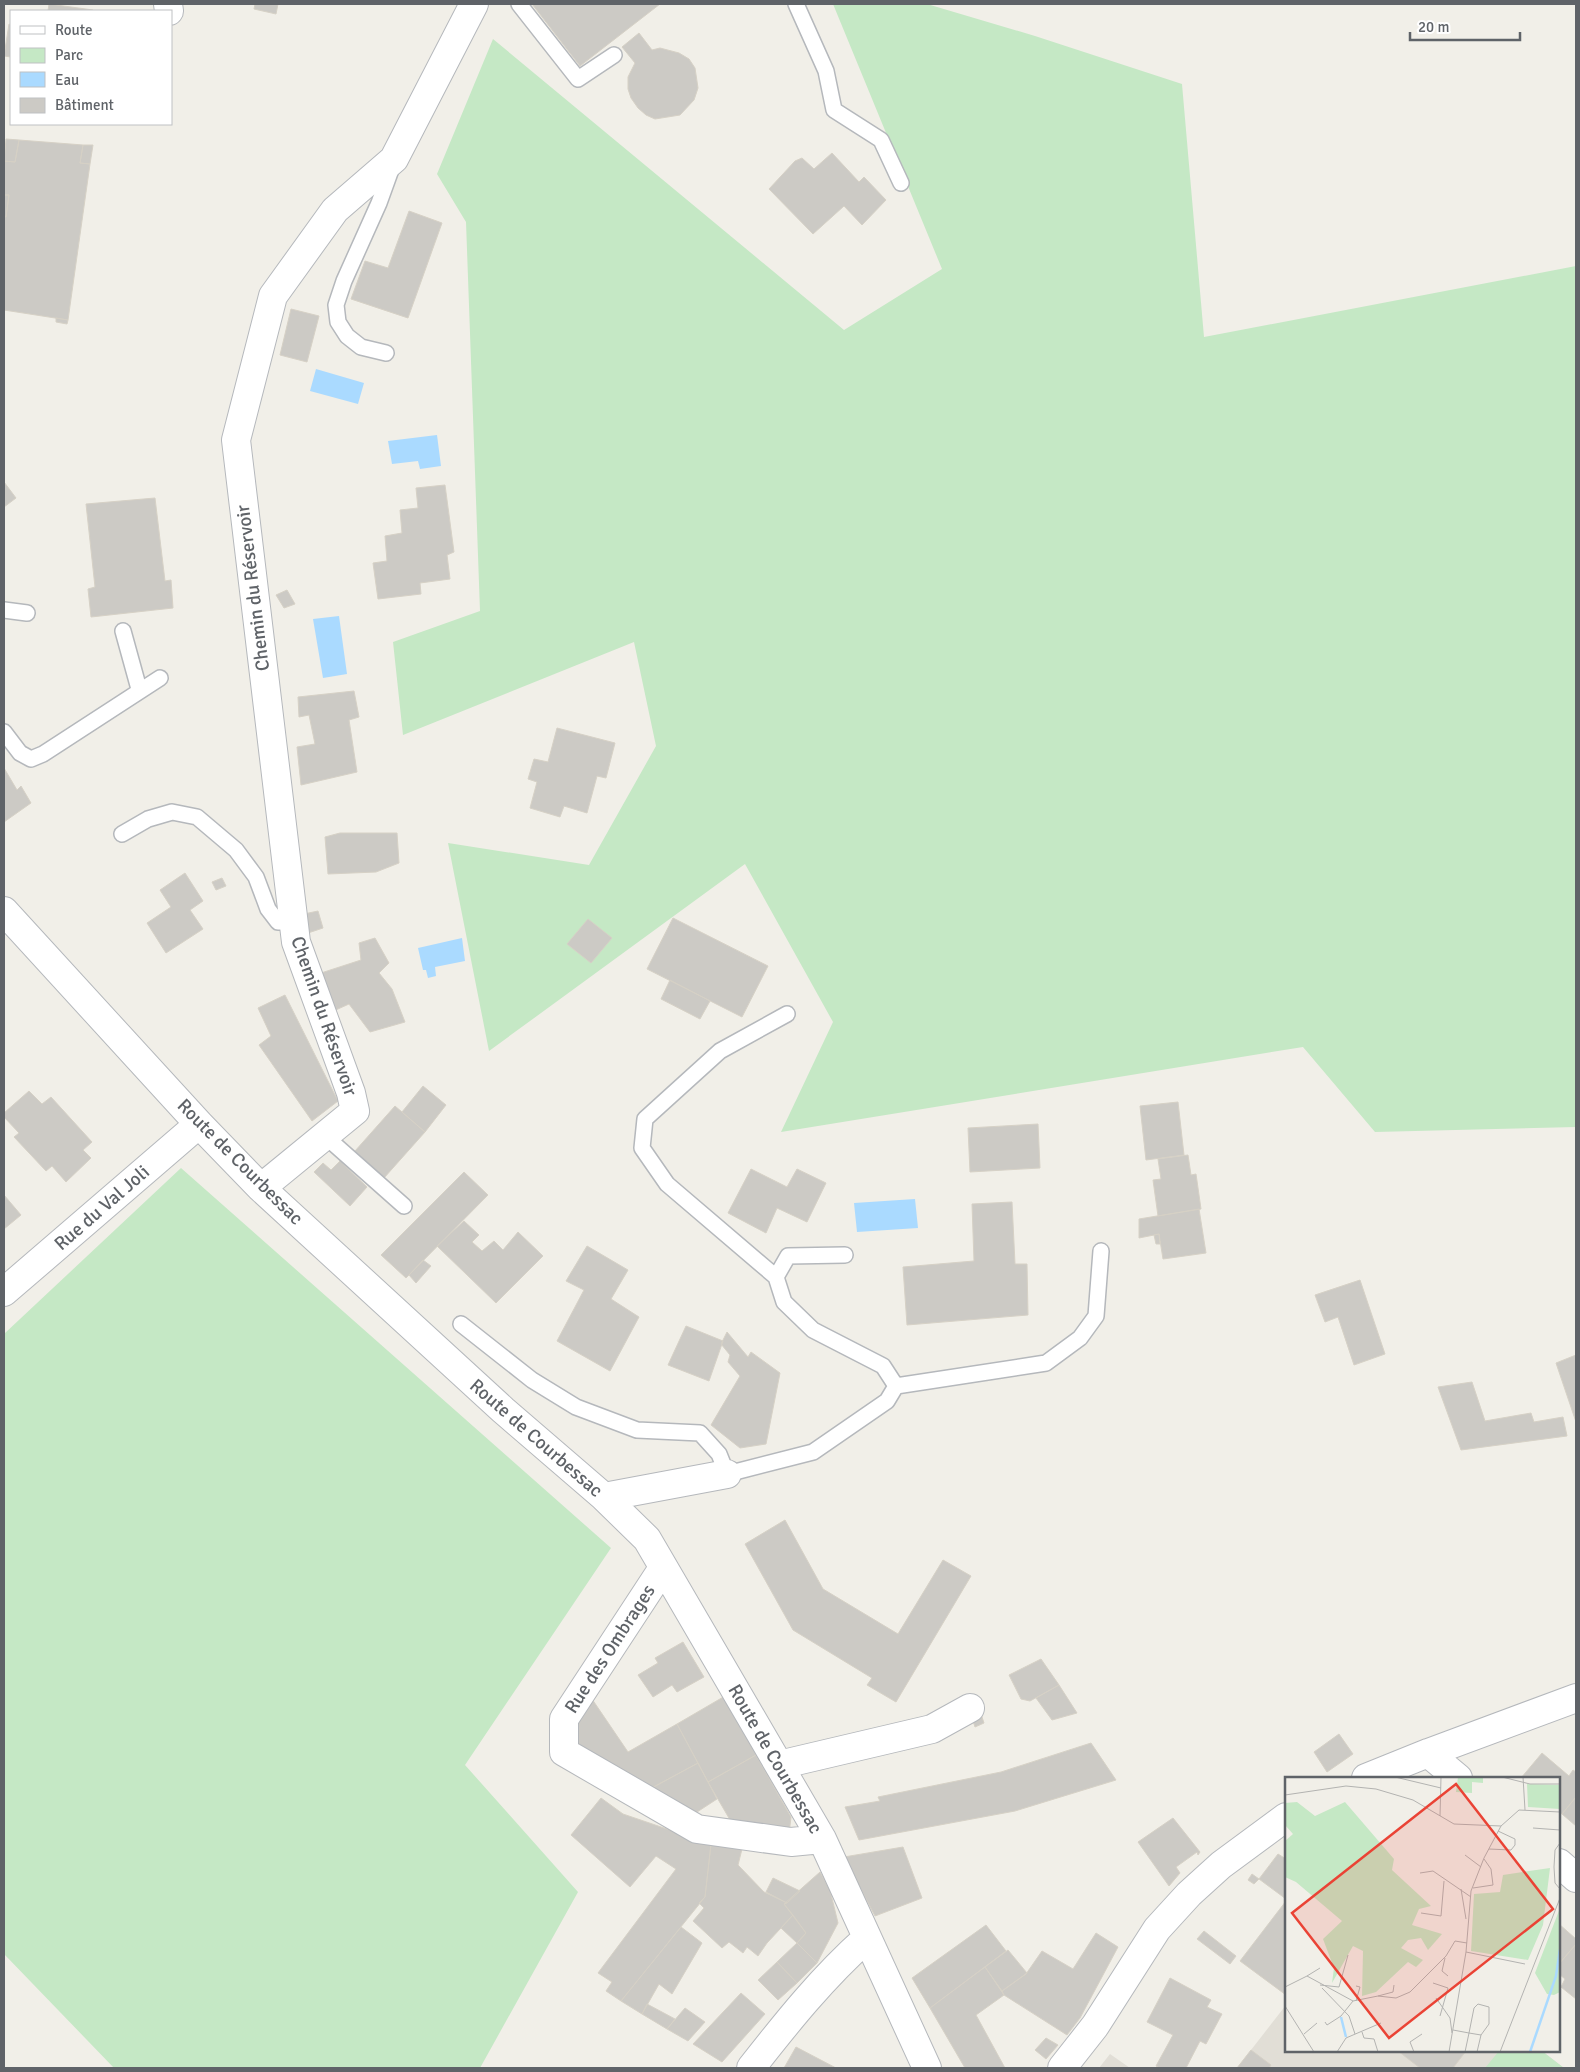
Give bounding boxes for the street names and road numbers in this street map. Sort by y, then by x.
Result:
street label: Chemin du Réservoir [231,504,275,672]
street label: Chemin du Réservoir [285,933,363,1099]
street label: Route de Courbessac [172,1094,308,1230]
street label: Rue du Val Joli [49,1160,155,1256]
street label: Route de Courbessac [464,1374,608,1502]
street label: Rue des Ombrages [559,1580,661,1718]
street label: Route de Courbessac [722,1680,828,1838]

